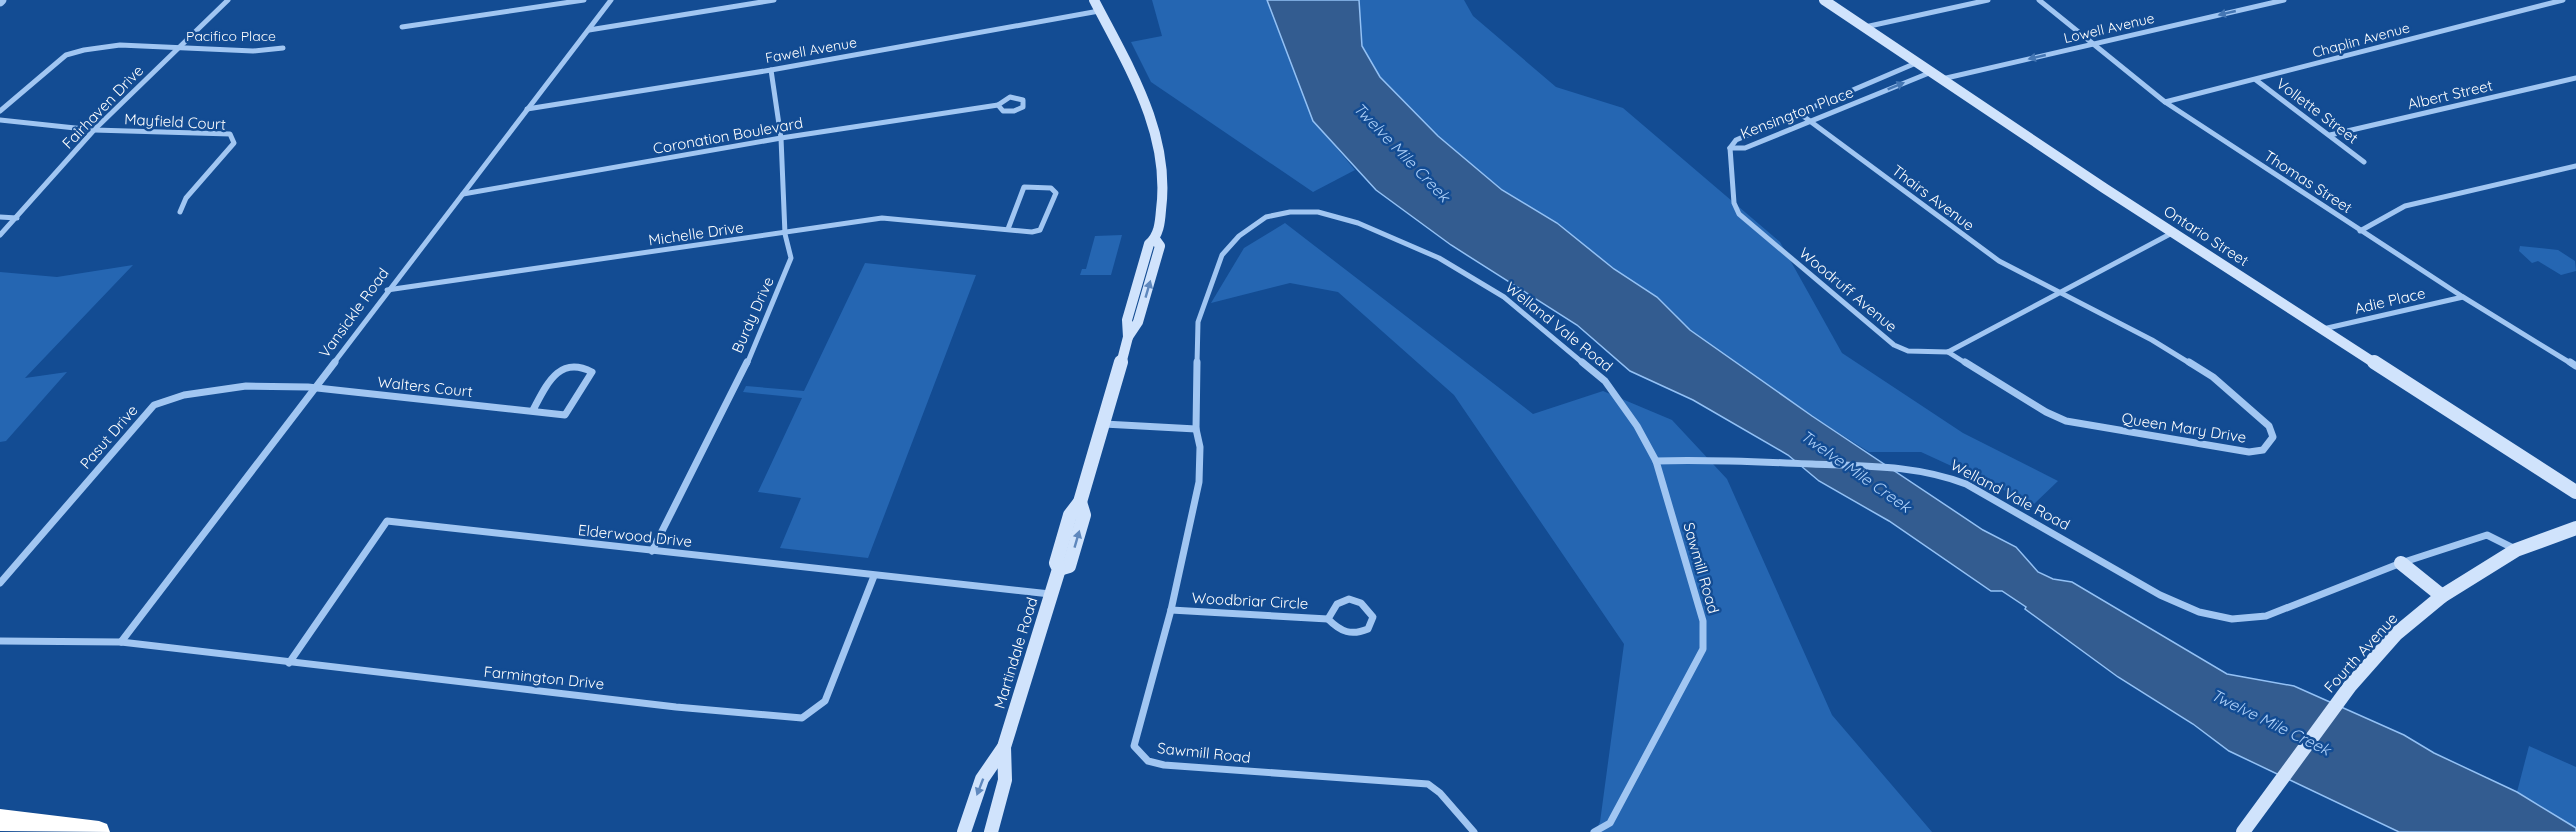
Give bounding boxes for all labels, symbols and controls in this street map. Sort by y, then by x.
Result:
street label: Lowell Avenue [2062,9,2156,47]
one-way arrow [2218,9,2236,19]
street label: Chaplin Avenue [2310,18,2412,62]
street label: Pacifico Place [186,27,276,45]
street label: Fawell Avenue [764,33,858,67]
one-way arrow [2027,53,2046,62]
street label: Fairhaven Drive [58,61,147,152]
street label: Vollette Street [2273,74,2362,148]
street label: Albert Street [2406,76,2494,114]
one-way arrow [1887,81,1905,90]
street label: Kensington Place [1737,82,1856,143]
water label: Twelve Mile Creek [1350,98,1455,207]
street label: Mayfield Court [124,109,226,134]
street label: Coronation Boulevard [652,113,804,158]
street label: Thomas Street [2261,146,2356,217]
street label: Thairs Avenue [1888,160,1978,235]
street label: Ontario Street [2160,201,2252,270]
street label: Michelle Drive [647,217,745,250]
street label: Woodruff Avenue [1795,243,1901,336]
street label: Vansickle Road [315,264,393,361]
street label: Burdy Drive [727,274,778,356]
street label: Welland Vale Road [1502,278,1617,376]
one-way arrow [1144,280,1153,298]
street label: Adie Place [2353,283,2427,318]
street label: Walters Court [377,372,474,401]
street label: Pasut Drive [76,401,142,473]
street label: Queen Mary Drive [2120,408,2248,447]
water label: Twelve Mile Creek [1797,425,1916,517]
street label: Welland Vale Road [1947,455,2073,534]
street label: Elderwood Drive [577,520,693,551]
street label: Sawmill Road [1679,520,1724,616]
one-way arrow [1073,530,1082,548]
street label: Woodbriar Circle [1191,588,1309,613]
street label: Martindale Road [990,595,1041,711]
street label: Fourth Avenue [2320,609,2401,696]
street label: Farmington Drive [483,662,605,693]
water label: Twelve Mile Creek [2208,684,2335,760]
street label: Sawmill Road [1156,738,1252,767]
one-way arrow [974,778,984,796]

